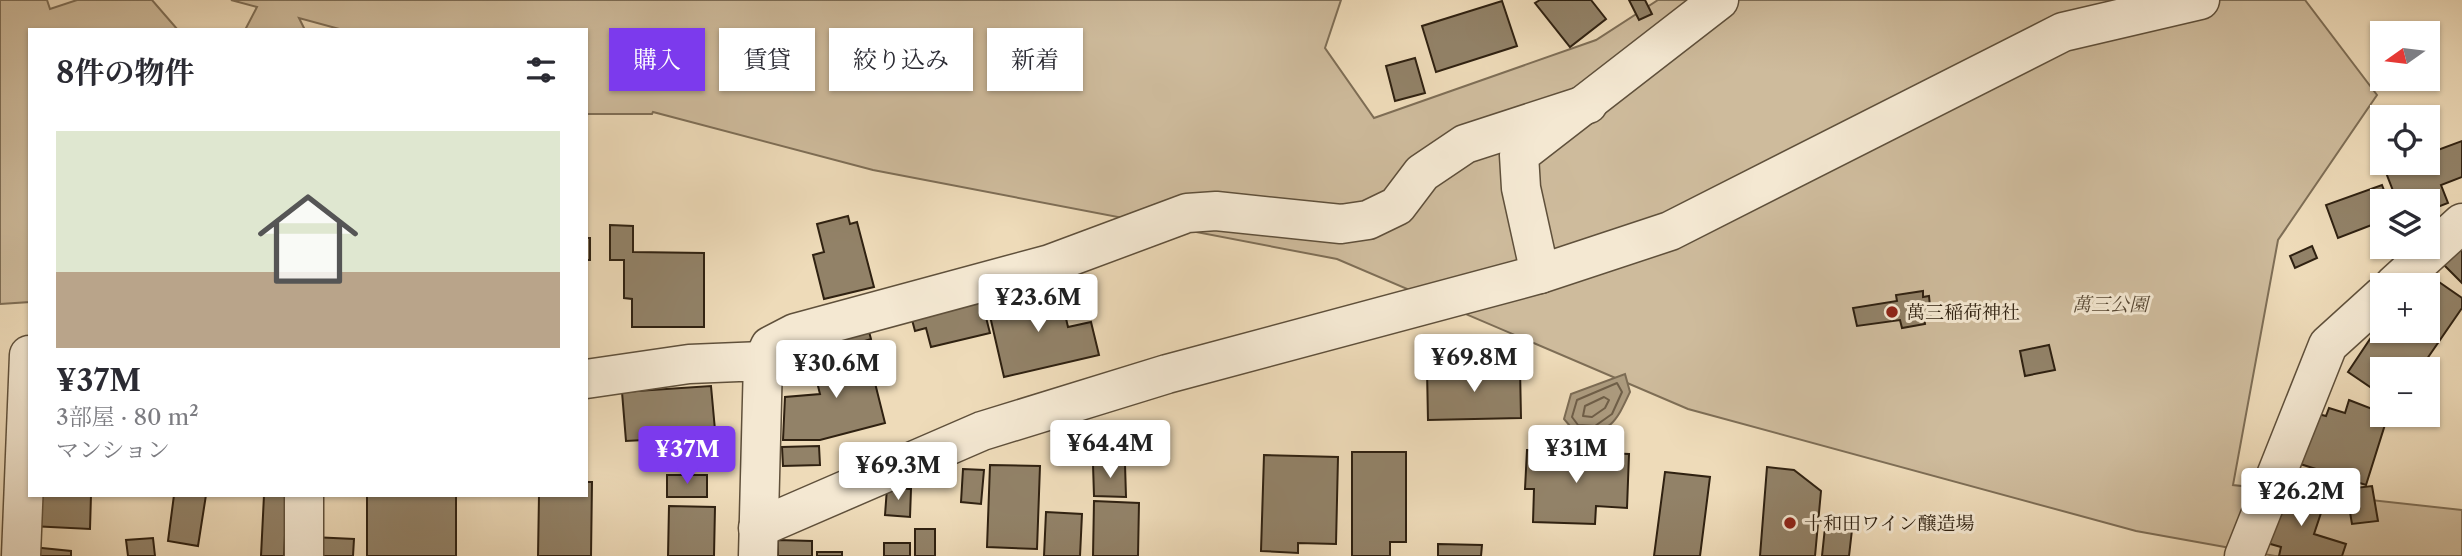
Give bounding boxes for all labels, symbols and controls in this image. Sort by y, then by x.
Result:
north arrow [2370,21,2440,91]
map controls [2370,21,2440,427]
chip: 購入 [609,28,705,91]
chip: 賃貸 [719,28,815,91]
chip: 絞り込み [829,28,973,91]
chip: 新着 [987,28,1083,91]
icon: filters [522,51,560,89]
text: 8件の物件 [56,54,194,91]
button: locate [2370,105,2440,175]
icon: home [245,176,371,302]
button: layers [2370,189,2440,259]
button: + [2370,273,2440,343]
pin: ¥23.6M [981,274,1095,334]
text: ¥23.6M [995,283,1081,311]
park label: 萬三公園 [2072,293,2151,316]
place label: 萬三稲荷神社 [1906,301,2020,324]
marker: 萬三稲荷神社 [1884,304,1900,320]
pin: ¥69.8M [1417,334,1531,394]
pin: ¥30.6M [779,340,893,400]
text: ¥69.8M [1430,343,1518,371]
text: ¥30.6M [792,349,880,377]
button: − [2370,357,2440,427]
text: ¥37M [56,362,141,399]
text: 3部屋 · 80 m² [56,403,199,431]
pin: ¥64.4M [1053,420,1167,480]
pin: ¥37M [646,426,728,486]
pin: ¥31M [1535,426,1617,485]
text: ¥64.4M [1066,429,1154,457]
text: ¥31M [1544,434,1608,462]
text: ¥37M [654,435,720,463]
text: マンション [56,436,170,464]
pin: ¥69.3M [841,442,955,502]
text: ¥69.3M [855,451,941,479]
pin: ¥26.2M [2244,468,2358,528]
text: ¥26.2M [2257,477,2345,505]
place label: 十和田ワイン醸造場 [1804,512,1974,535]
marker: 十和田ワイン醸造場 [1782,515,1798,531]

